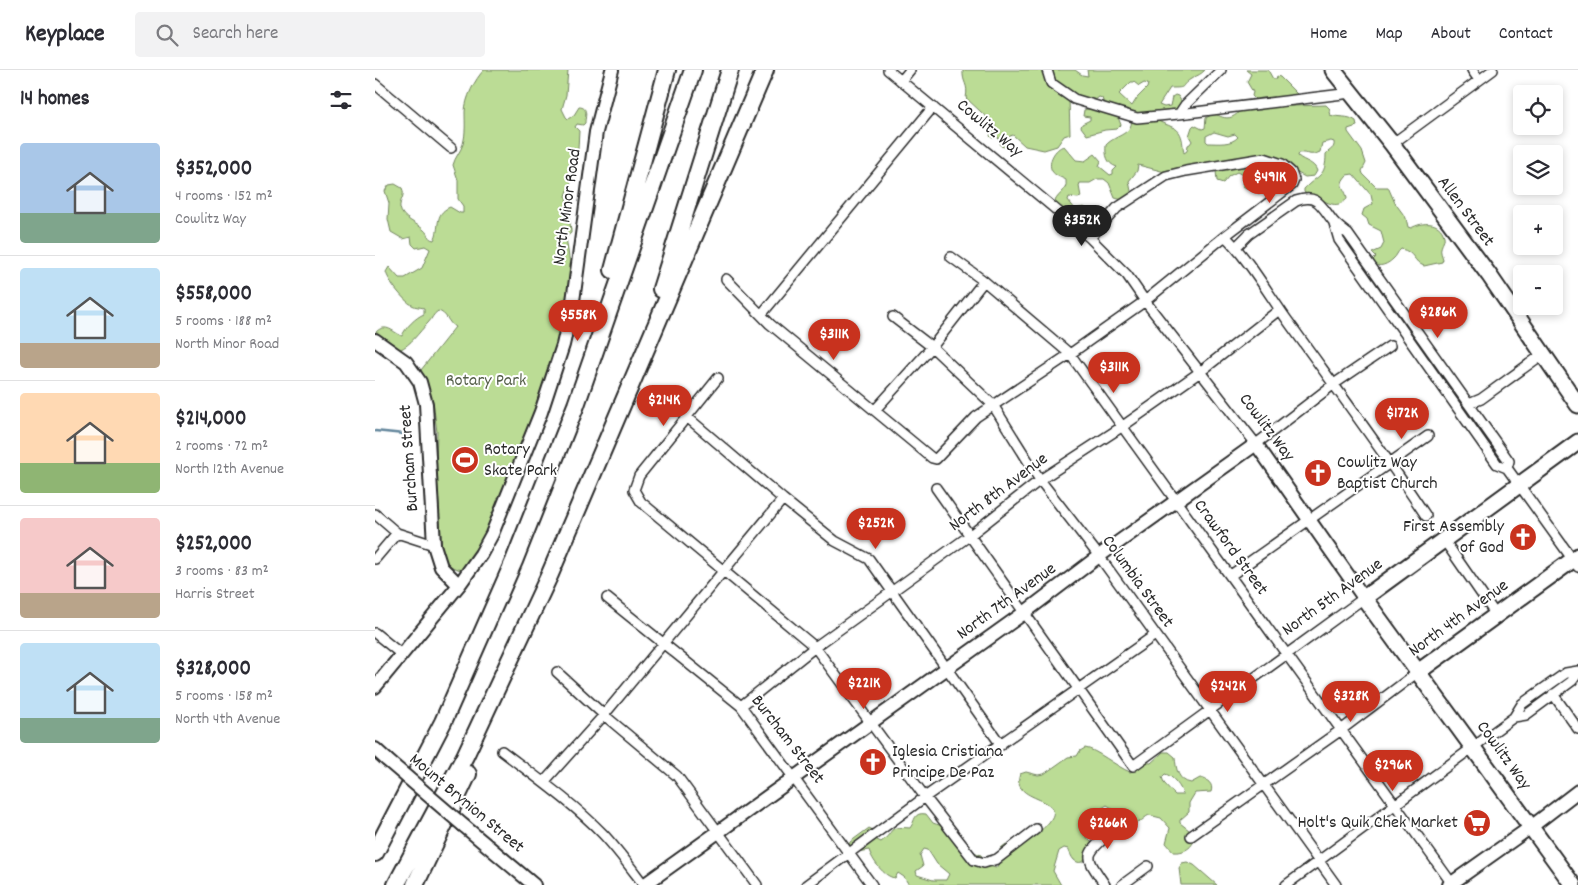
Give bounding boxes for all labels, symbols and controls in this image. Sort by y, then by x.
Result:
search box [135,12,485,57]
text: Keyplace [25,18,105,52]
icon: search [153,21,181,49]
text: Search here [193,21,278,48]
text: Home [1310,22,1347,47]
text: Map [1375,22,1403,47]
text: About [1431,22,1471,47]
text: Contact [1499,22,1553,47]
text: 14 homes [20,85,90,115]
map controls [1513,85,1563,315]
button: locate [1513,85,1563,135]
icon: filters [327,86,355,114]
street label: Cowlitz Way [950,94,1028,165]
button: layers [1513,145,1563,195]
street label: North Minor Road [547,147,589,267]
text: $352,000 [175,155,252,185]
pin: $491K [1235,162,1305,204]
icon: home [60,163,120,223]
text: $491K [1254,166,1286,189]
street label: Allen Street [1430,172,1500,253]
text: 4 rooms · 152 m² [175,185,273,208]
pin: $352K [1047,204,1117,247]
button: + [1513,205,1563,255]
text: Cowlitz Way [175,208,246,231]
text: $352K [1063,209,1101,232]
button: − [1513,265,1563,315]
text: $558,000 [175,280,252,310]
icon: home [60,288,120,348]
pin: $286K [1403,296,1473,339]
pin: $558K [543,300,613,342]
text: $286K [1420,301,1456,324]
text: $558K [560,304,596,327]
text: 5 rooms · 188 m² [175,310,272,333]
pin: $311K [799,318,869,361]
text: $311K [819,323,849,346]
text: North Minor Road [175,333,279,356]
pin: $311K [1079,352,1149,394]
text: $311K [1099,356,1129,379]
park label: Rotary Park [446,369,526,394]
pin: $214K [629,384,699,427]
text: $214K [648,389,680,412]
street label: Cowlitz Way [1232,389,1300,468]
pin: $172K [1367,398,1437,440]
text: $172K [1386,402,1418,425]
street label: Burcham Street [394,403,426,512]
text: $214,000 [175,405,246,435]
icon: home [60,413,120,473]
text: 2 rooms · 72 m² [175,435,268,458]
place label: Rotary Skate Park [484,438,557,484]
sports icon: Rotary Skate Park [450,445,480,475]
street label: North 8th Avenue [944,447,1054,539]
place label: Cowlitz Way Baptist Church [1337,451,1438,497]
text: North 12th Avenue [175,458,284,481]
church icon: Cowlitz Way Baptist Church [1303,458,1333,488]
street label: Crawford Street [1187,495,1274,601]
pin: $252K [841,508,911,550]
text: $252K [858,512,894,535]
place label: First Assembly of God [1403,515,1505,561]
church icon: First Assembly of God [1508,522,1538,552]
text: $252,000 [175,530,252,560]
street label: Columbia Street [1095,531,1179,634]
icon: home [60,538,120,598]
street label: North 5th Avenue [1277,553,1389,643]
street label: North 7th Avenue [952,557,1062,647]
text: 3 rooms · 83 m² [175,560,269,583]
street label: North 4th Avenue [1404,574,1514,664]
text: Harris Street [175,583,255,606]
text: $328,000 [175,655,251,685]
icon: home [60,663,120,723]
pin: $221K [829,668,899,710]
pin: $242K [1193,670,1263,713]
text: $221K [848,672,881,695]
text: $242K [1210,675,1246,698]
pin: $328K [1316,680,1386,723]
text: 5 rooms · 158 m² [175,685,273,708]
text: $328K [1333,685,1369,708]
street label: Burcham Street [744,690,830,790]
text: North 4th Avenue [175,708,280,731]
street label: Cowlitz Way [1469,716,1537,796]
place label: Iglesia Cristiana Principe De Paz [892,740,1003,786]
church icon: Iglesia Cristiana Principe De Paz [858,747,888,777]
street label: Mount Brynion Street [403,748,529,860]
pin: $296K [1358,750,1428,792]
text: $296K [1374,754,1412,777]
pin: $266K [1073,808,1143,850]
supermarket icon: Holt's Quik Chek Market [1462,808,1492,838]
place label: Holt's Quik Chek Market [1297,811,1458,836]
text: $266K [1089,812,1127,835]

